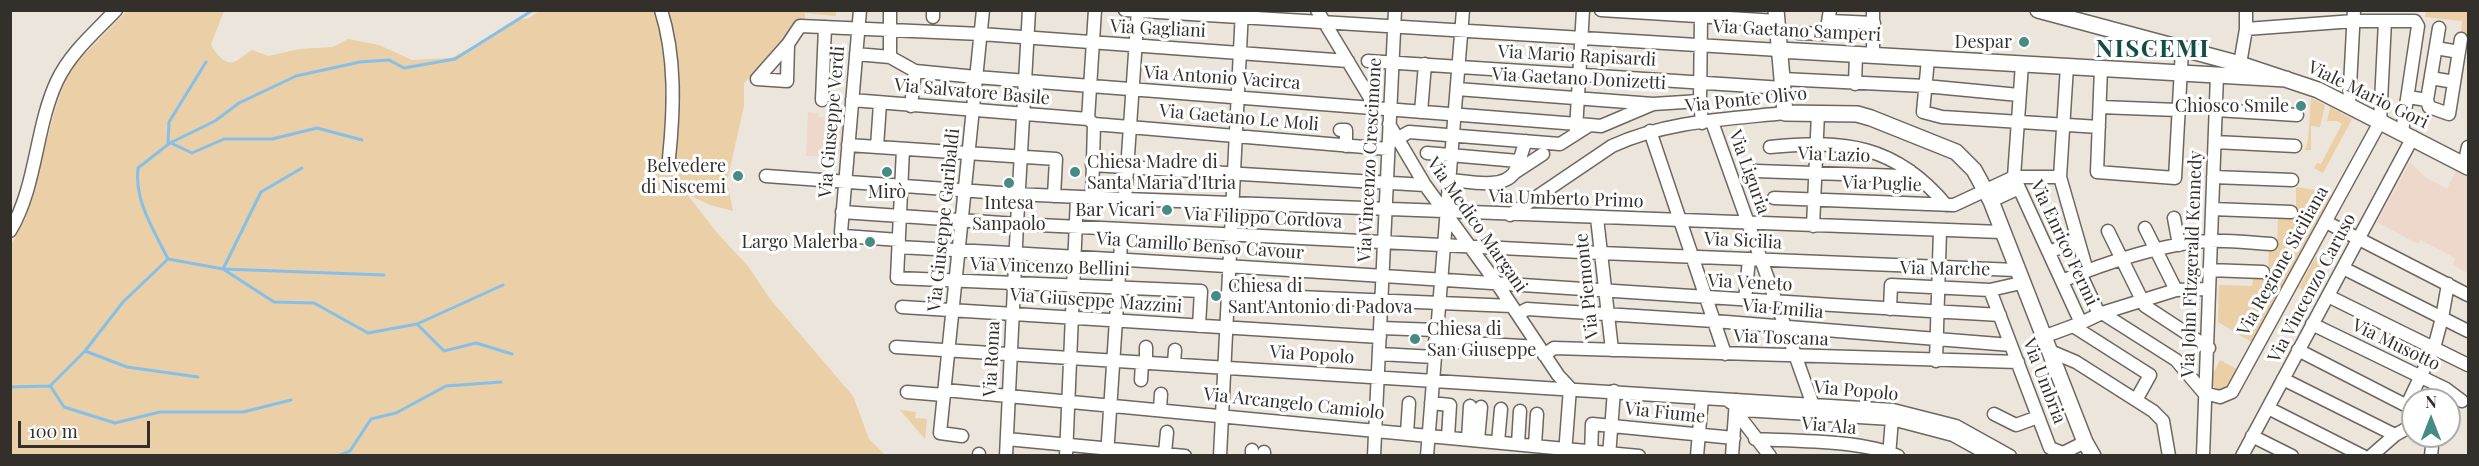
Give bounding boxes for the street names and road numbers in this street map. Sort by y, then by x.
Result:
street label: Via Gagliani [1110,16,1206,42]
street label: Via Gaetano Samperi [1712,16,1882,46]
street label: Via Mario Rapisardi [1497,41,1657,71]
street label: Via Giuseppe Verdi [815,45,849,199]
street label: Viale Mario Gori [2304,56,2432,134]
street label: Via Vincenzo Crescimone [1354,57,1386,263]
street label: Via Antonio Vacirca [1143,62,1301,94]
street label: Via Gaetano Donizetti [1491,64,1667,94]
street label: Via Salvatore Basile [893,74,1051,110]
street label: Via Ponte Olivo [1684,83,1808,117]
street label: Via Gaetano Le Moli [1158,100,1320,136]
street label: Via Giuseppe Garibaldi [924,127,964,313]
street label: Via Liguria [1724,127,1774,217]
street label: Via Lazio [1797,143,1871,167]
street label: Via John Fitzgerald Kennedy [2177,150,2207,378]
street label: Via Medico Margani [1422,153,1532,297]
street label: Via Puglie [1842,172,1922,196]
street label: Via Enrico Fermi [2026,177,2102,309]
street label: Via Regione Siciliana [2233,183,2333,339]
street label: Via Umberto Primo [1488,185,1644,213]
street label: Via Filippo Cordova [1183,203,1343,233]
street label: Via Vincenzo Caruso [2264,210,2360,366]
street label: Via Camillo Benso Cavour [1095,228,1305,264]
street label: Via Sicilia [1704,228,1782,254]
street label: Via Piemonte [1571,232,1603,340]
street label: Via Vincenzo Bellini [970,253,1130,281]
street label: Via Marche [1900,257,1990,281]
street label: Via Veneto [1707,270,1793,296]
street label: Via Giuseppe Mazzini [1009,284,1183,318]
street label: Via Emilia [1742,295,1824,323]
street label: Via Musotto [2348,314,2444,376]
street label: Via Roma [979,320,1005,398]
street label: Via Toscana [1733,326,1829,350]
street label: Via Umbria [2018,335,2070,427]
street label: Via Popolo [1269,341,1355,369]
street label: Via Popolo [1813,377,1899,405]
street label: Via Arcangelo Camiolo [1203,384,1385,424]
street label: Via Fiume [1624,398,1706,428]
street label: Via Ala [1801,413,1857,439]

